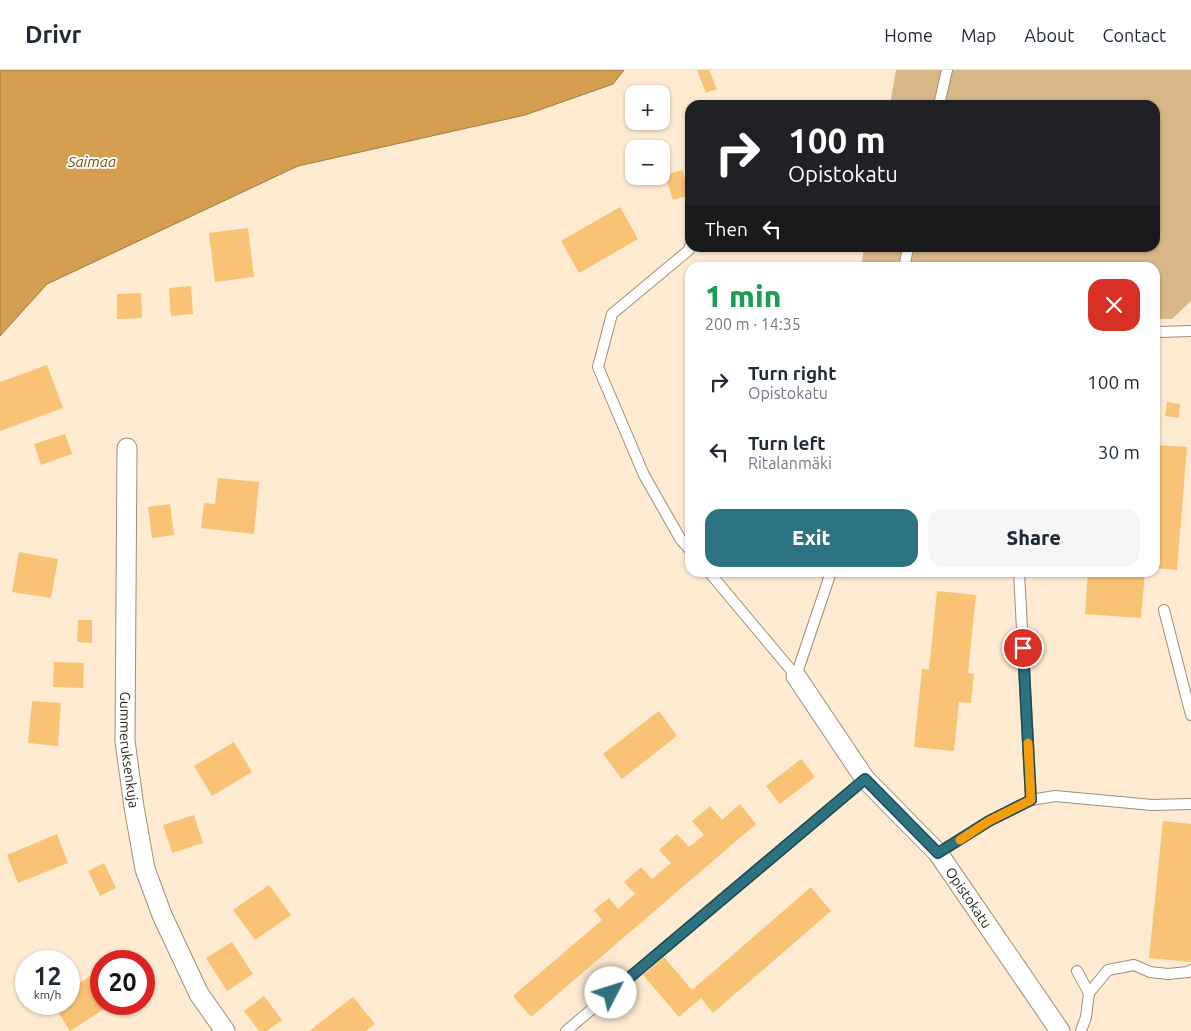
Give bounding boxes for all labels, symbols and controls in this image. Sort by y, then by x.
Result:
text: Drivr [25,21,81,48]
text: Home [884,25,933,45]
text: Map [961,25,996,45]
text: About [1024,25,1074,45]
text: Contact [1102,25,1166,45]
map controls [625,85,670,185]
button: + [625,85,670,130]
icon: right [705,120,770,185]
text: 100 m [788,120,886,160]
button: − [625,140,670,185]
water label: Saimaa [67,153,116,170]
text: Opistokatu [788,161,898,186]
icon: left [758,215,786,243]
text: Then [705,218,748,240]
text: 1 min [705,279,781,313]
button: close [1088,279,1140,331]
text: 200 m · 14:35 [705,315,801,333]
text: Turn right [748,362,836,384]
icon: right [705,368,733,396]
text: 100 m [1087,371,1140,393]
text: Opistokatu [748,384,828,402]
text: Turn left [748,432,826,454]
icon: left [705,438,733,466]
text: 30 m [1098,441,1140,463]
text: Ritalanmäki [748,454,832,472]
button: Exit [705,509,918,567]
button: Share [928,509,1140,567]
pin [1002,627,1044,669]
icon: arrive [1009,634,1037,662]
street label: Gummeruksenkuja [117,691,142,809]
street label: Opistokatu [942,864,995,931]
speed limit sign: 20 [90,950,155,1015]
text: 12 [33,962,62,990]
position arrow [584,966,636,1018]
text: km/h [34,988,61,1001]

